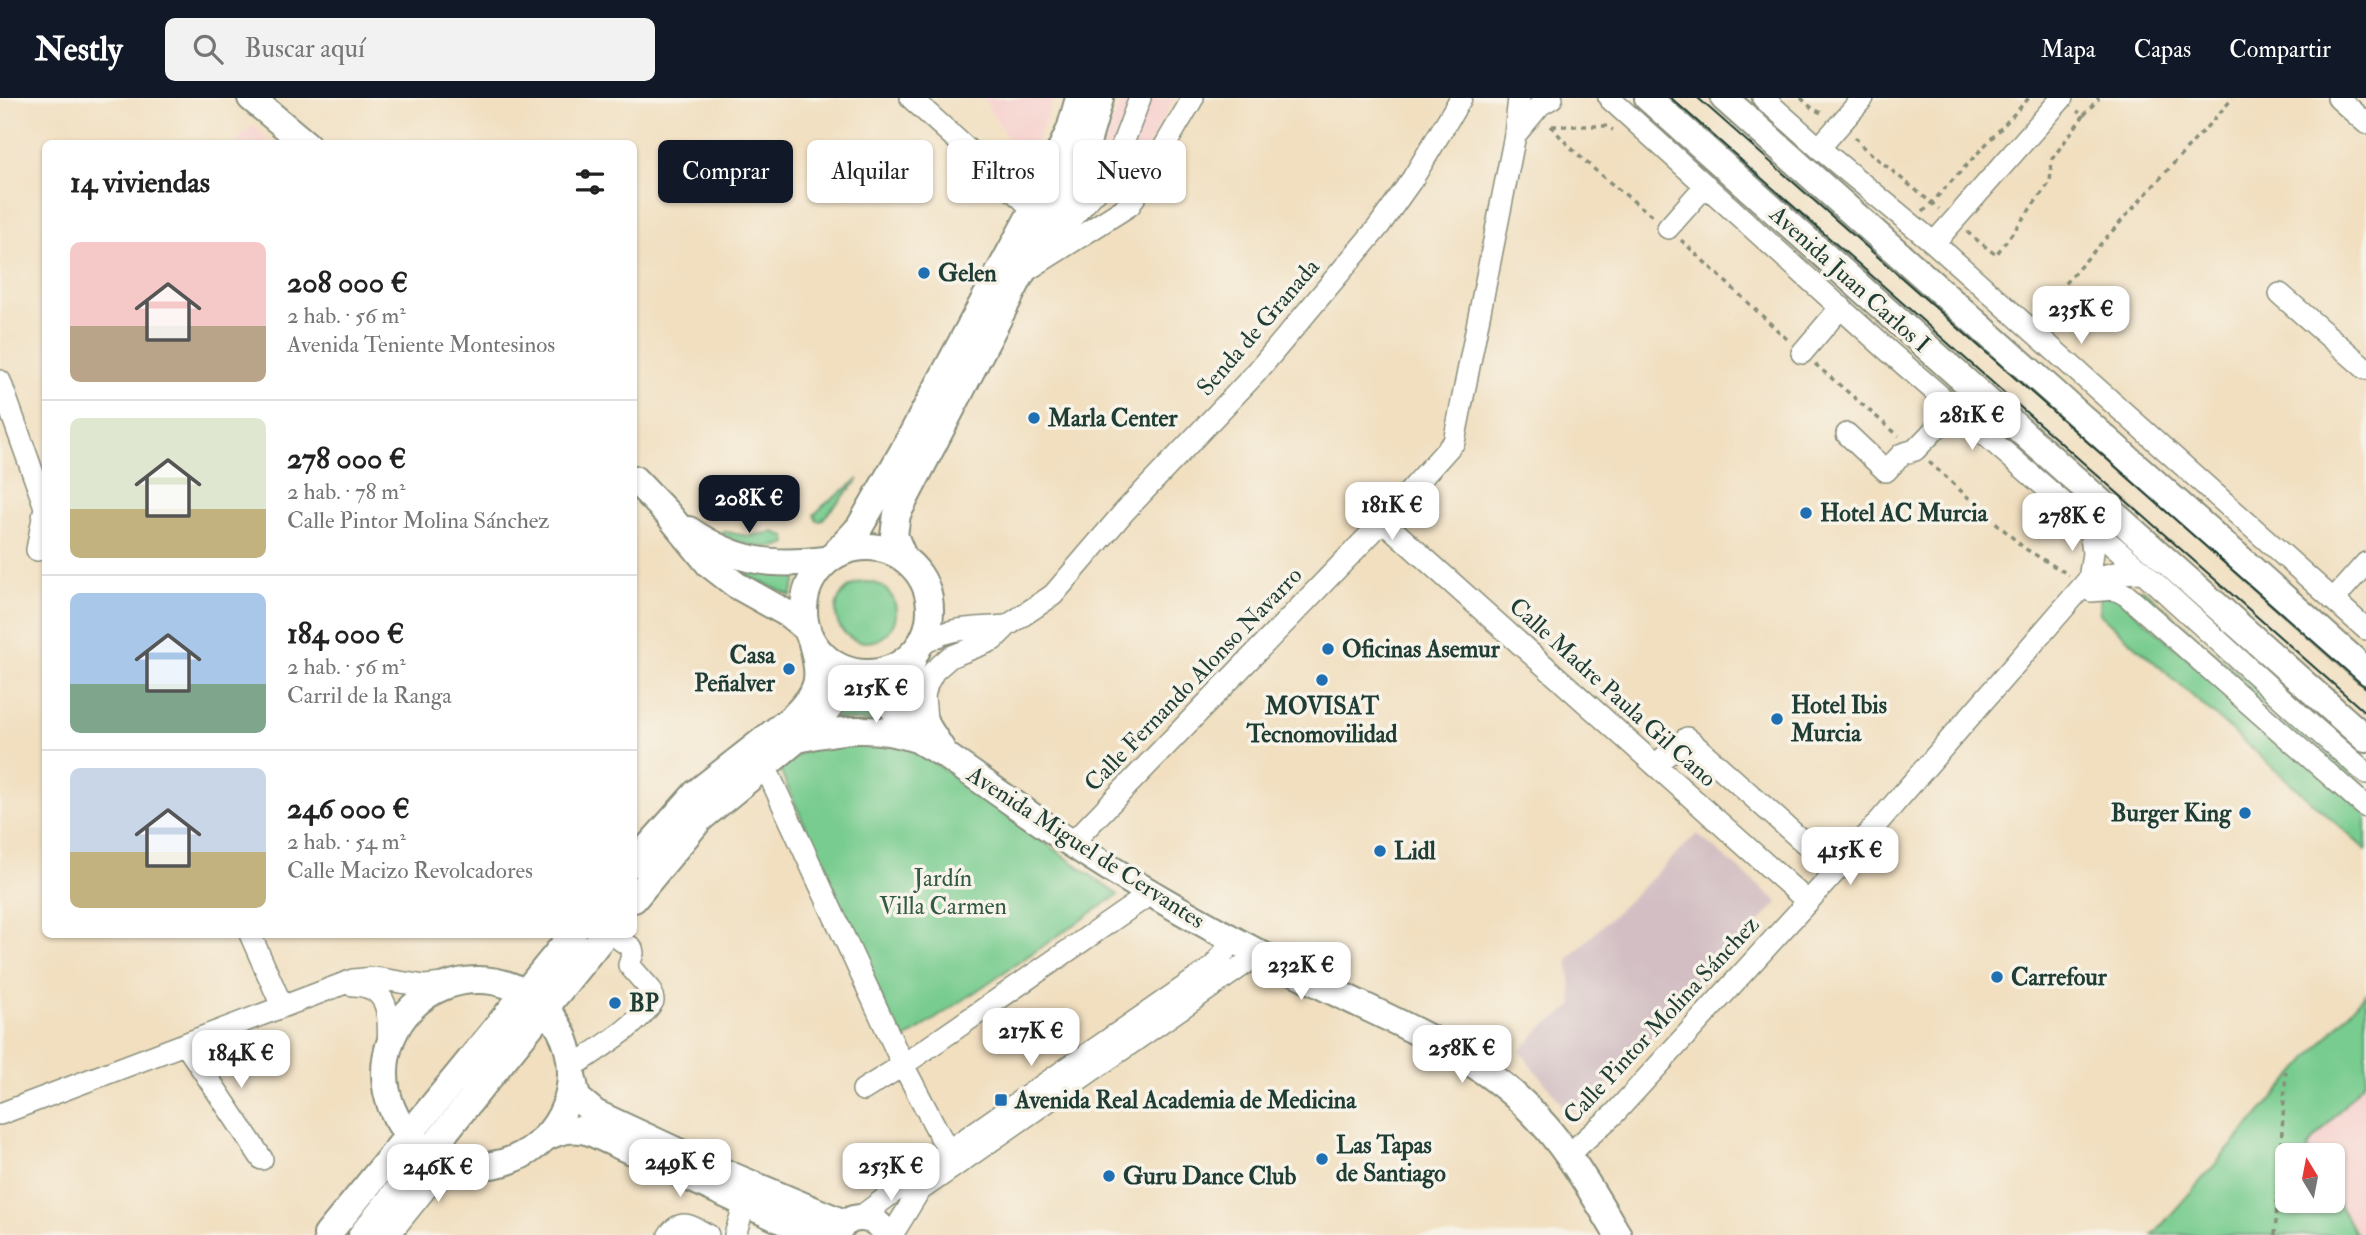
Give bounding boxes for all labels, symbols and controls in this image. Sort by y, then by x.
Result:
search box [165,18,655,81]
text: Nestly [35,29,123,70]
icon: search [189,30,227,68]
text: Buscar aquí [245,33,365,65]
text: Mapa [2041,34,2096,65]
text: Capas [2134,34,2191,65]
text: Compartir [2229,34,2331,65]
chip: Comprar [658,140,793,203]
chip: Alquilar [807,140,933,203]
chip: Filtros [947,140,1059,203]
chip: Nuevo [1073,140,1186,203]
icon: filters [571,163,609,201]
text: 14 viviendas [70,164,210,201]
street label: Avenida Juan Carlos I [1762,198,1937,360]
street label: Senda de Granada [1190,251,1327,402]
place label: Gelen [938,258,997,289]
text: 208 000 € [287,264,408,301]
marker: Gelen [916,265,932,281]
icon: home [126,270,210,354]
pin: 235K € [2024,286,2138,346]
text: 235K € [2049,294,2113,323]
text: 2 hab. · 56 m² [287,301,406,330]
text: Avenida Teniente Montesinos [287,330,555,359]
pin: 281K € [1915,392,2029,452]
text: 281K € [1939,400,2005,429]
place label: Marla Center [1047,403,1179,434]
marker: Marla Center [1026,410,1042,426]
text: 278 000 € [287,440,406,477]
icon: home [126,446,210,530]
pin: 208K € [692,476,806,535]
text: 2 hab. · 78 m² [287,477,405,506]
pin: 181K € [1335,482,1449,542]
text: 208K € [715,483,783,512]
text: 181K € [1361,490,1423,519]
pin: 278K € [2015,494,2129,553]
place label: Hotel AC Murcia [1820,498,1989,529]
text: 278K € [2038,501,2106,530]
marker: Hotel AC Murcia [1798,505,1814,521]
text: Calle Pintor Molina Sánchez [287,506,549,535]
street label: Calle Fernando Alonso Navarro [1078,560,1309,798]
street label: Calle Madre Paula Gil Cano [1502,591,1723,794]
text: 184 000 € [287,615,404,652]
icon: home [126,621,210,705]
place label: Oficinas Asemur [1342,634,1501,665]
place label: Casa Peñalver [694,640,776,699]
marker: Oficinas Asemur [1320,641,1336,657]
text: 2 hab. · 56 m² [287,652,406,681]
marker: Casa Peñalver [781,661,797,677]
pin: 215K € [819,666,933,725]
marker: MOVISAT Tecnomovilidad [1314,672,1330,688]
text: 215K € [844,673,908,702]
text: Carril de la Ranga [287,681,452,710]
place label: Hotel Ibis Murcia [1790,690,1887,749]
place label: MOVISAT Tecnomovilidad [1246,691,1398,750]
marker: Hotel Ibis Murcia [1769,711,1785,727]
street label: Avenida Miguel de Cervantes [960,758,1211,936]
text: 246 000 € [287,790,410,827]
icon: home [126,796,210,880]
place label: Burger King [2111,798,2232,829]
marker: Burger King [2237,805,2253,821]
text: 2 hab. · 54 m² [287,827,406,856]
pin: 415K € [1793,828,1907,887]
text: 415K € [1817,835,1883,864]
place label: Lidl [1394,836,1436,867]
marker: Lidl [1372,843,1388,859]
text: Calle Macizo Revolcadores [287,856,533,885]
park label: Jardín Villa Carmen [879,863,1007,922]
street label: Calle Pintor Molina Sánchez [1557,909,1766,1131]
pin: 232K € [1244,942,1358,1002]
text: 232K € [1268,950,1334,979]
place label: Carrefour [2011,962,2108,993]
marker: Carrefour [1989,969,2005,985]
place label: BP [629,988,659,1019]
marker: BP [607,995,623,1011]
pin: 217K € [974,1009,1088,1068]
text: 217K € [999,1016,1063,1045]
pin: 258K € [1405,1026,1519,1085]
pin: 184K € [184,1030,298,1090]
text: 258K € [1429,1033,1495,1062]
text: 184K € [208,1038,274,1067]
place label: Avenida Real Academia de Medicina [1014,1085,1357,1116]
marker: Avenida Real Academia de Medicina [993,1092,1009,1108]
place label: Las Tapas de Santiago [1336,1130,1446,1189]
pin: 249K € [623,1140,737,1199]
north arrow [2275,1143,2345,1213]
map controls [2275,1143,2345,1213]
pin: 246K € [381,1144,495,1204]
pin: 253K € [834,1144,948,1203]
text: 249K € [645,1147,715,1176]
text: 253K € [859,1151,923,1180]
marker: Las Tapas de Santiago [1314,1151,1330,1167]
text: 246K € [403,1152,473,1181]
place label: Guru Dance Club [1123,1161,1296,1192]
marker: Guru Dance Club [1101,1168,1117,1184]

